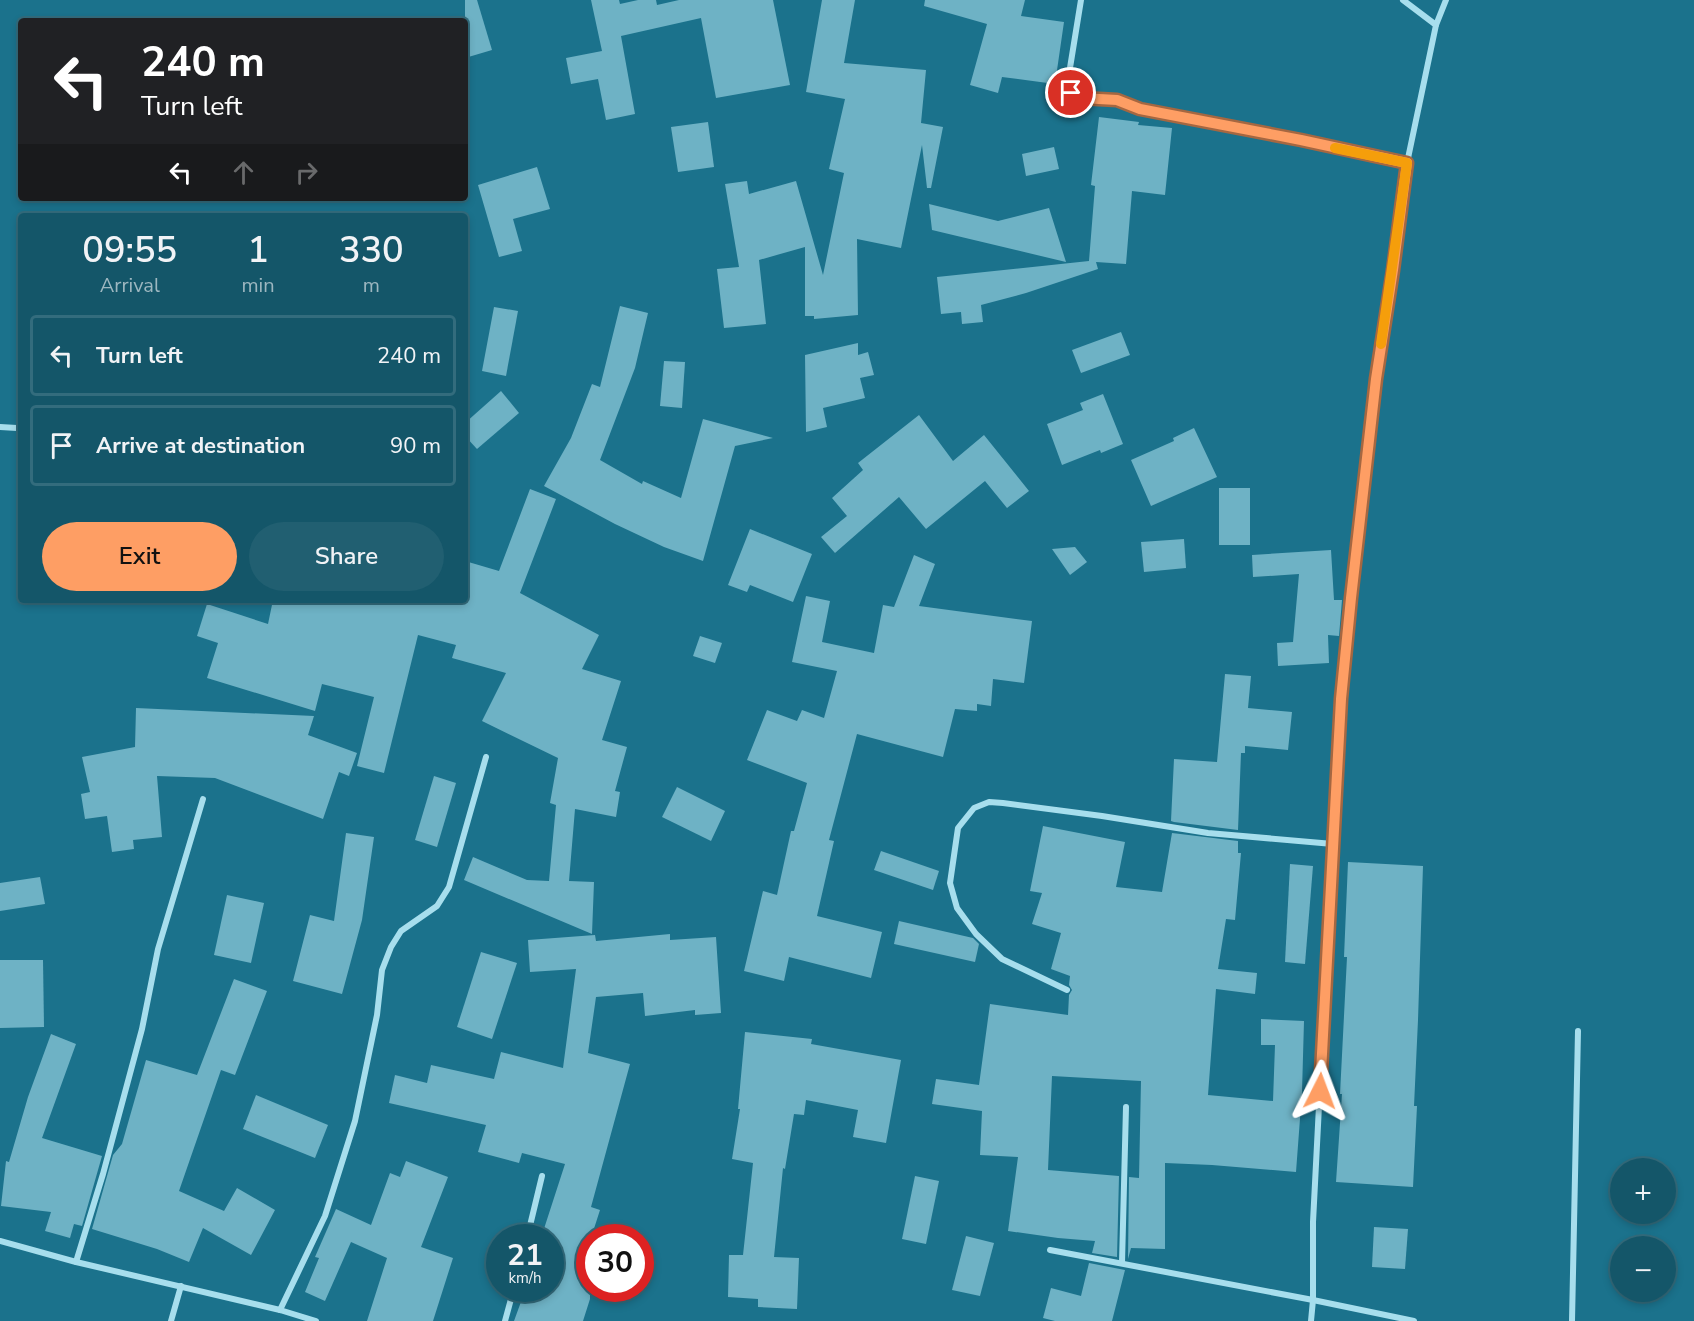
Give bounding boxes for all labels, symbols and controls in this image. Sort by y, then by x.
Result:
text: 240 m [141,34,265,91]
icon: left [42,42,120,120]
pin [1045,67,1096,118]
icon: arrive [1054,76,1087,109]
text: Turn left [141,88,242,125]
icon: left [164,156,197,189]
icon: ahead [227,156,260,189]
icon: right [290,156,323,189]
text: 09:55 [82,226,177,275]
text: 1 [247,226,269,275]
text: 330 [339,226,404,275]
text: Arrival [100,272,160,299]
text: min [242,272,275,299]
text: m [363,272,380,299]
icon: left [45,339,78,372]
text: Turn left [96,341,183,371]
text: 240 m [377,341,441,371]
icon: arrive [45,429,78,462]
text: Arrive at destination [96,431,305,461]
text: 90 m [390,431,441,461]
button: Exit [42,522,237,591]
button: Share [249,522,444,591]
position arrow [1288,1059,1352,1123]
map controls [1610,1158,1676,1302]
button: + [1610,1158,1676,1224]
speed limit sign: 30 [576,1224,654,1302]
text: 21 [507,1235,543,1276]
button: − [1610,1236,1676,1302]
text: km/h [508,1268,542,1288]

